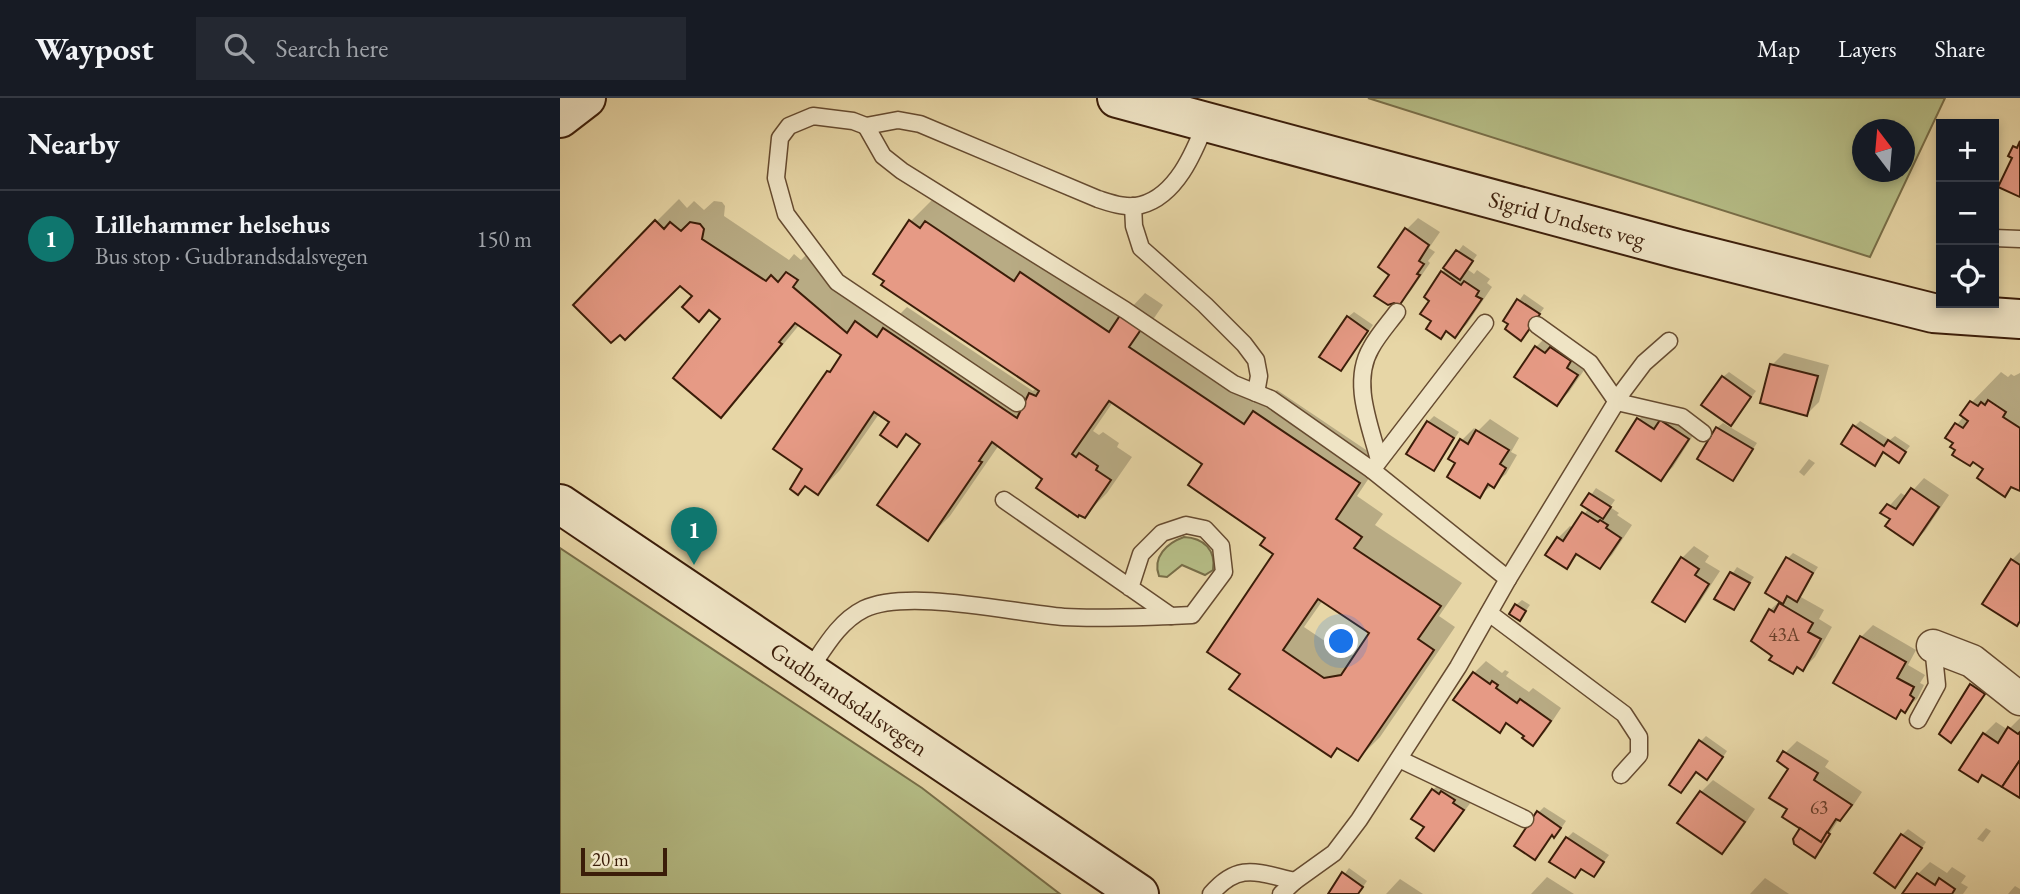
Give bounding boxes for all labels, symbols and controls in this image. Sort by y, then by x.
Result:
search box [196,17,686,80]
text: Waypost [35,27,154,70]
icon: search [220,29,258,67]
text: Search here [276,31,388,65]
text: Map [1757,33,1800,64]
text: Layers [1838,33,1897,64]
text: Share [1935,33,1985,64]
north arrow [1852,119,1915,182]
map controls [1936,119,1999,308]
button: + [1936,119,1999,182]
text: Nearby [28,124,120,163]
button: − [1936,182,1999,245]
street label: Sigrid Undsets veg [1485,184,1649,255]
text: Lillehammer helsehus [95,207,330,241]
text: 1 [45,224,57,254]
text: 150 m [476,224,532,254]
text: Bus stop · Gudbrandsdalsvegen [95,241,368,271]
button: locate [1936,245,1999,308]
pin: 1 [671,507,717,565]
house number: 43A [1768,622,1801,647]
your location [1324,624,1358,658]
street label: Gudbrandsdalsvegen [764,635,934,763]
house number: 63 [1810,795,1828,820]
scale bar [581,845,667,877]
text: 20 m [592,847,629,872]

